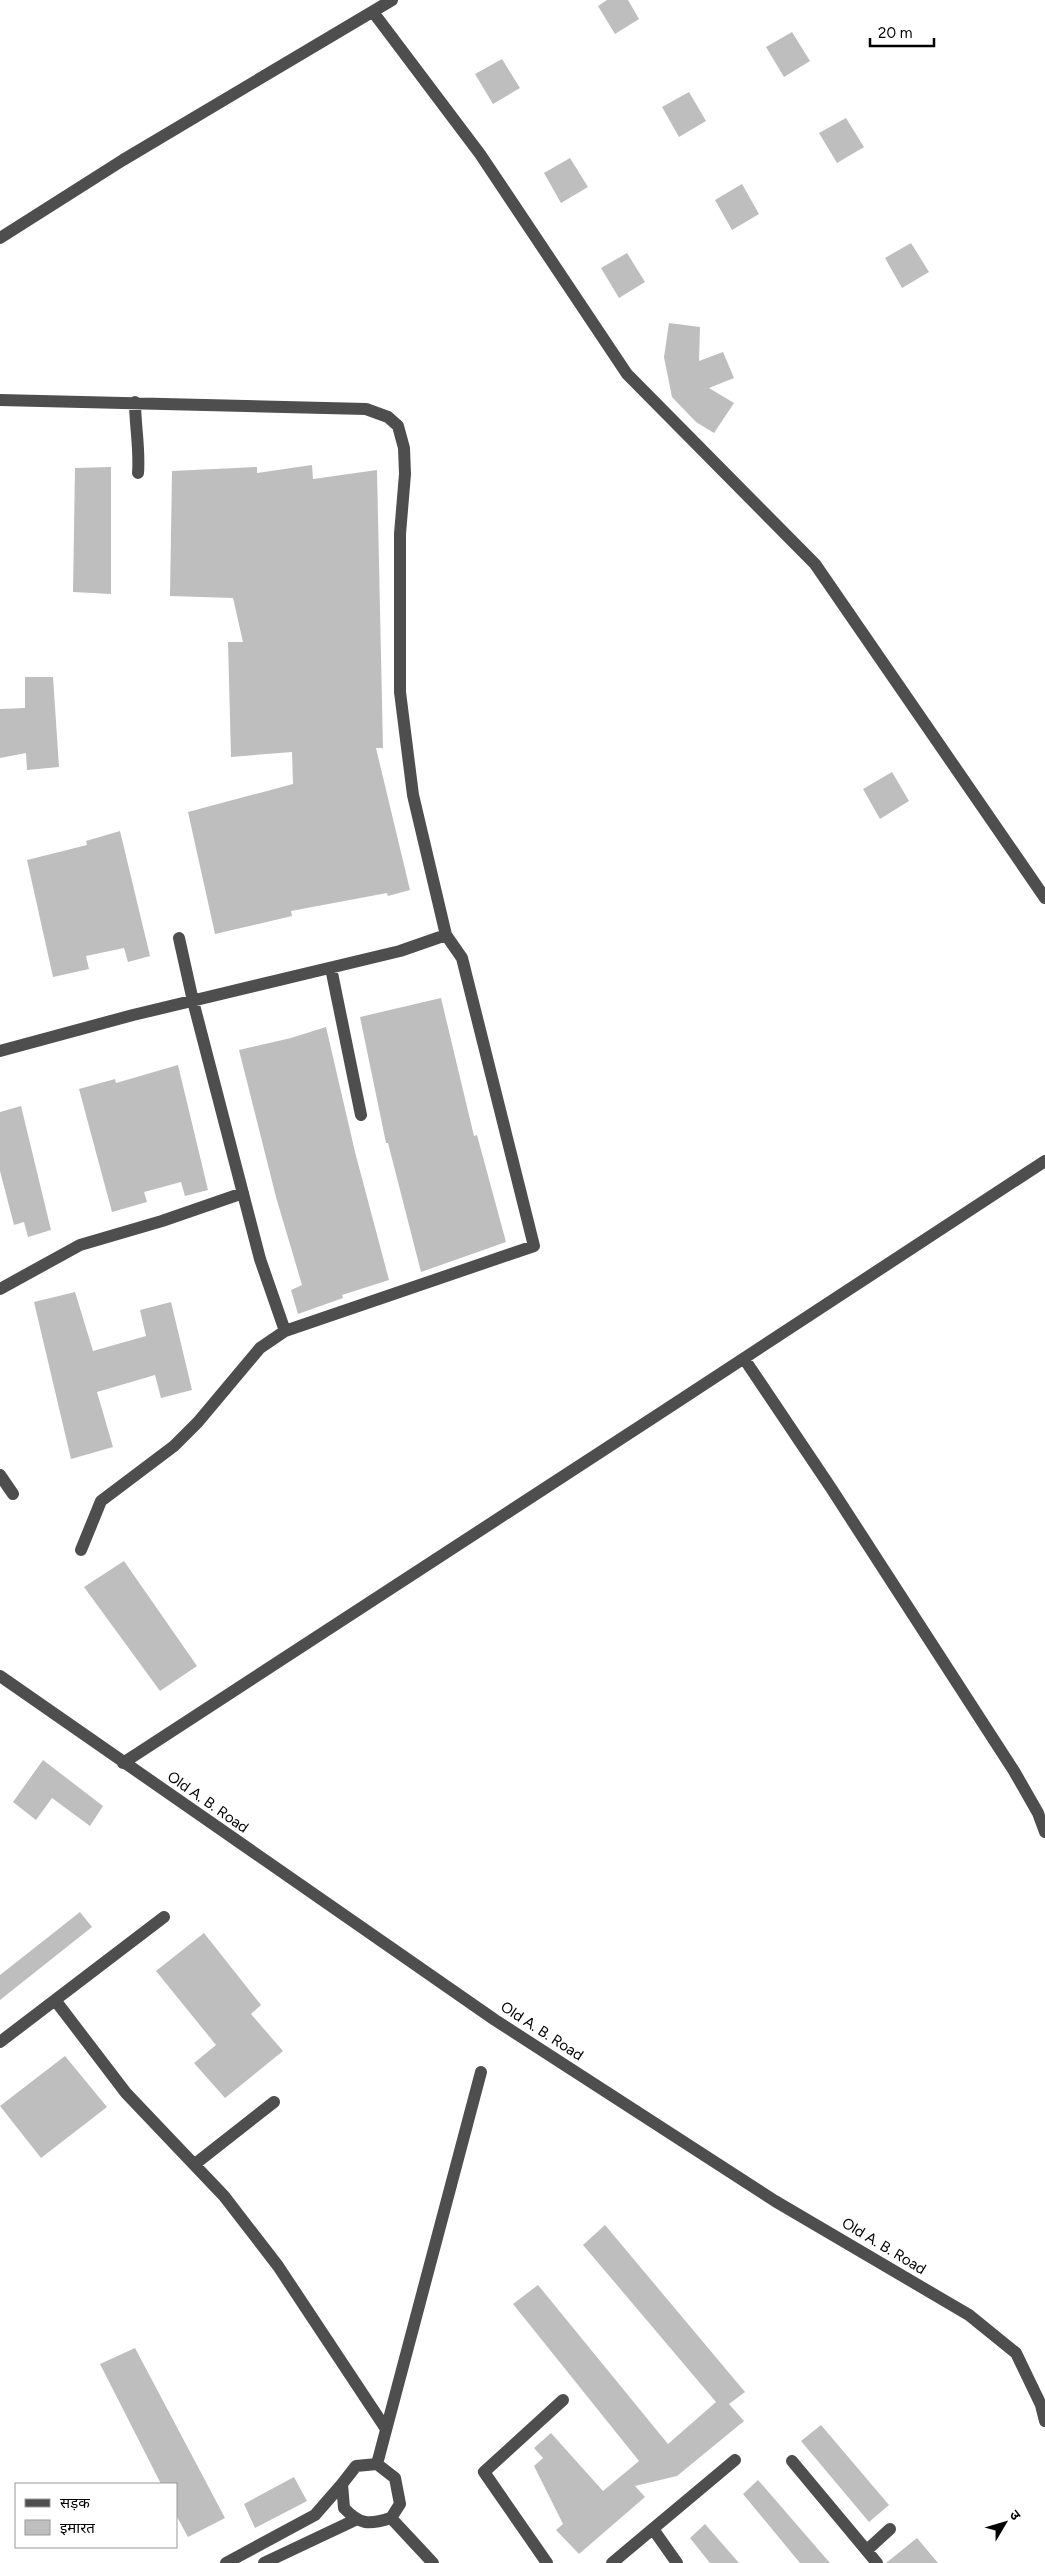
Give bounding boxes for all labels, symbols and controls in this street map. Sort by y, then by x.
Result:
scale bar [870,15,934,47]
text: 20 m [878,24,912,42]
street label: Old A. B. Road [164,1767,252,1837]
street label: Old A. B. Road [497,1998,587,2064]
street label: Old A. B. Road [839,2214,929,2278]
legend [15,2483,178,2548]
text: सड़क [60,2494,90,2512]
north arrow [980,2498,1030,2548]
text: उ [1006,2507,1025,2524]
text: इमारत [60,2519,95,2537]

